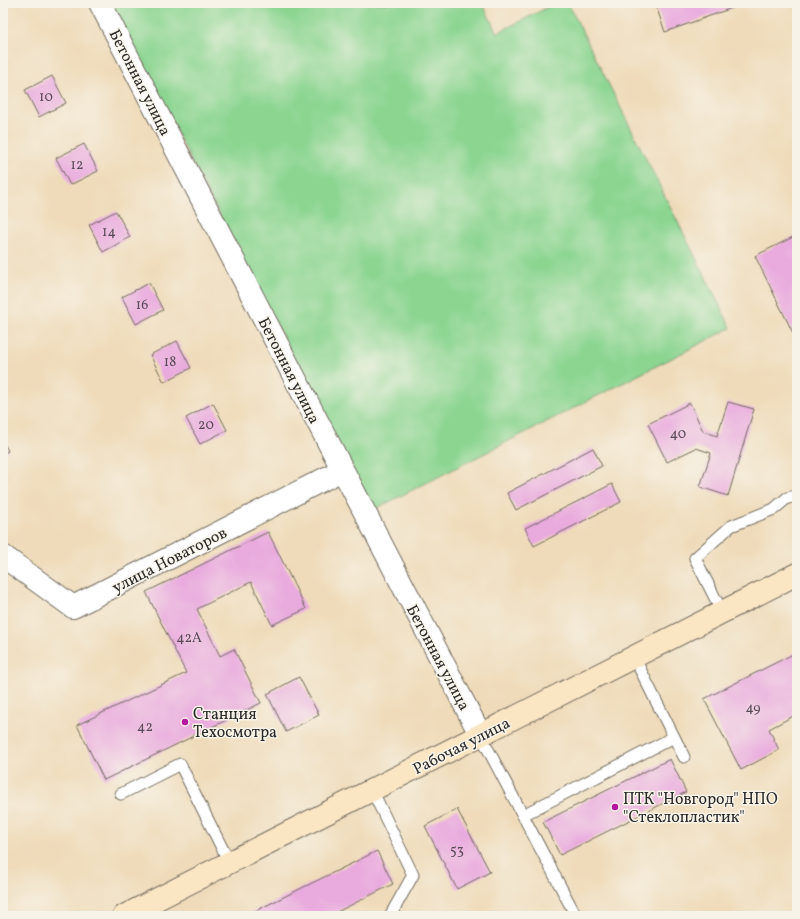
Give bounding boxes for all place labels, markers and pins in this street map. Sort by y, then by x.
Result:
place label: Станция Техосмотра [193,704,277,744]
marker: Станция Техосмотра [180,717,190,727]
place label: ПТК "Новгород" НПО "Стеклопластик" [623,789,778,829]
marker: ПТК "Новгород" НПО "Стеклопластик" [610,802,620,812]

